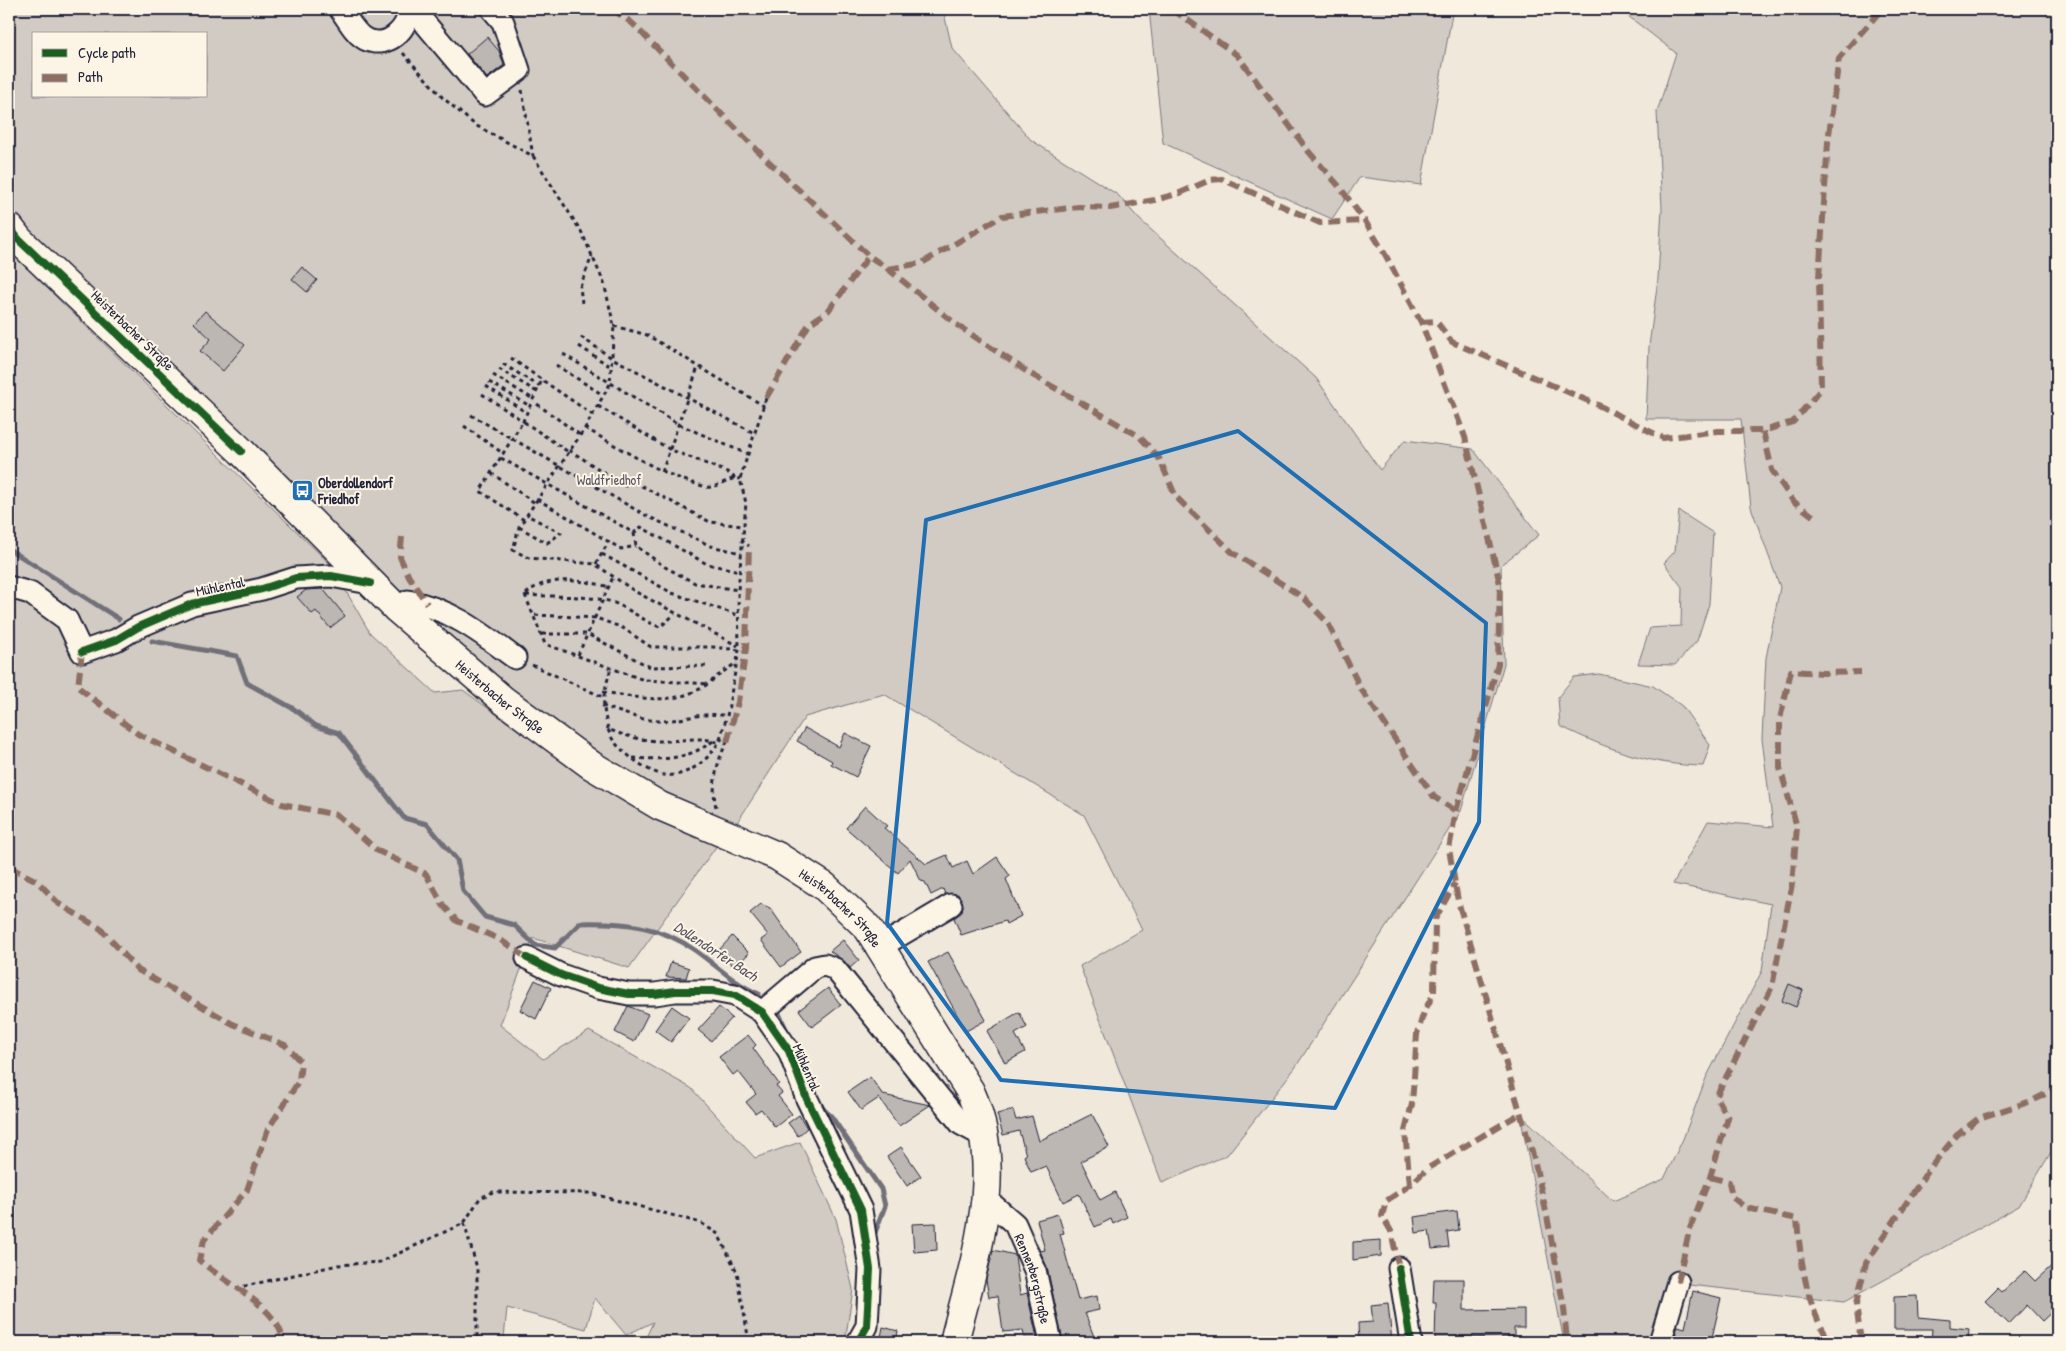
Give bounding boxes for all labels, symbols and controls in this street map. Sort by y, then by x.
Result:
legend [32,32,208,98]
text: Cycle path [78,42,136,63]
text: Path [78,66,103,87]
street label: Heisterbacher Straße [87,286,179,375]
park label: Waldfriedhof [577,470,641,489]
place label: Oberdollendorf Friedhof [317,473,394,508]
bus stop icon: Oberdollendorf Friedhof [290,478,314,502]
street label: Mühlental [194,572,246,600]
street label: Heisterbacher Straße [452,655,549,737]
street label: Heisterbacher Straße [796,863,887,951]
water label: Dollendorfer Bach [670,916,763,987]
street label: Mühlental [789,1041,826,1094]
street label: Rennenbergstraße [1011,1230,1056,1326]

